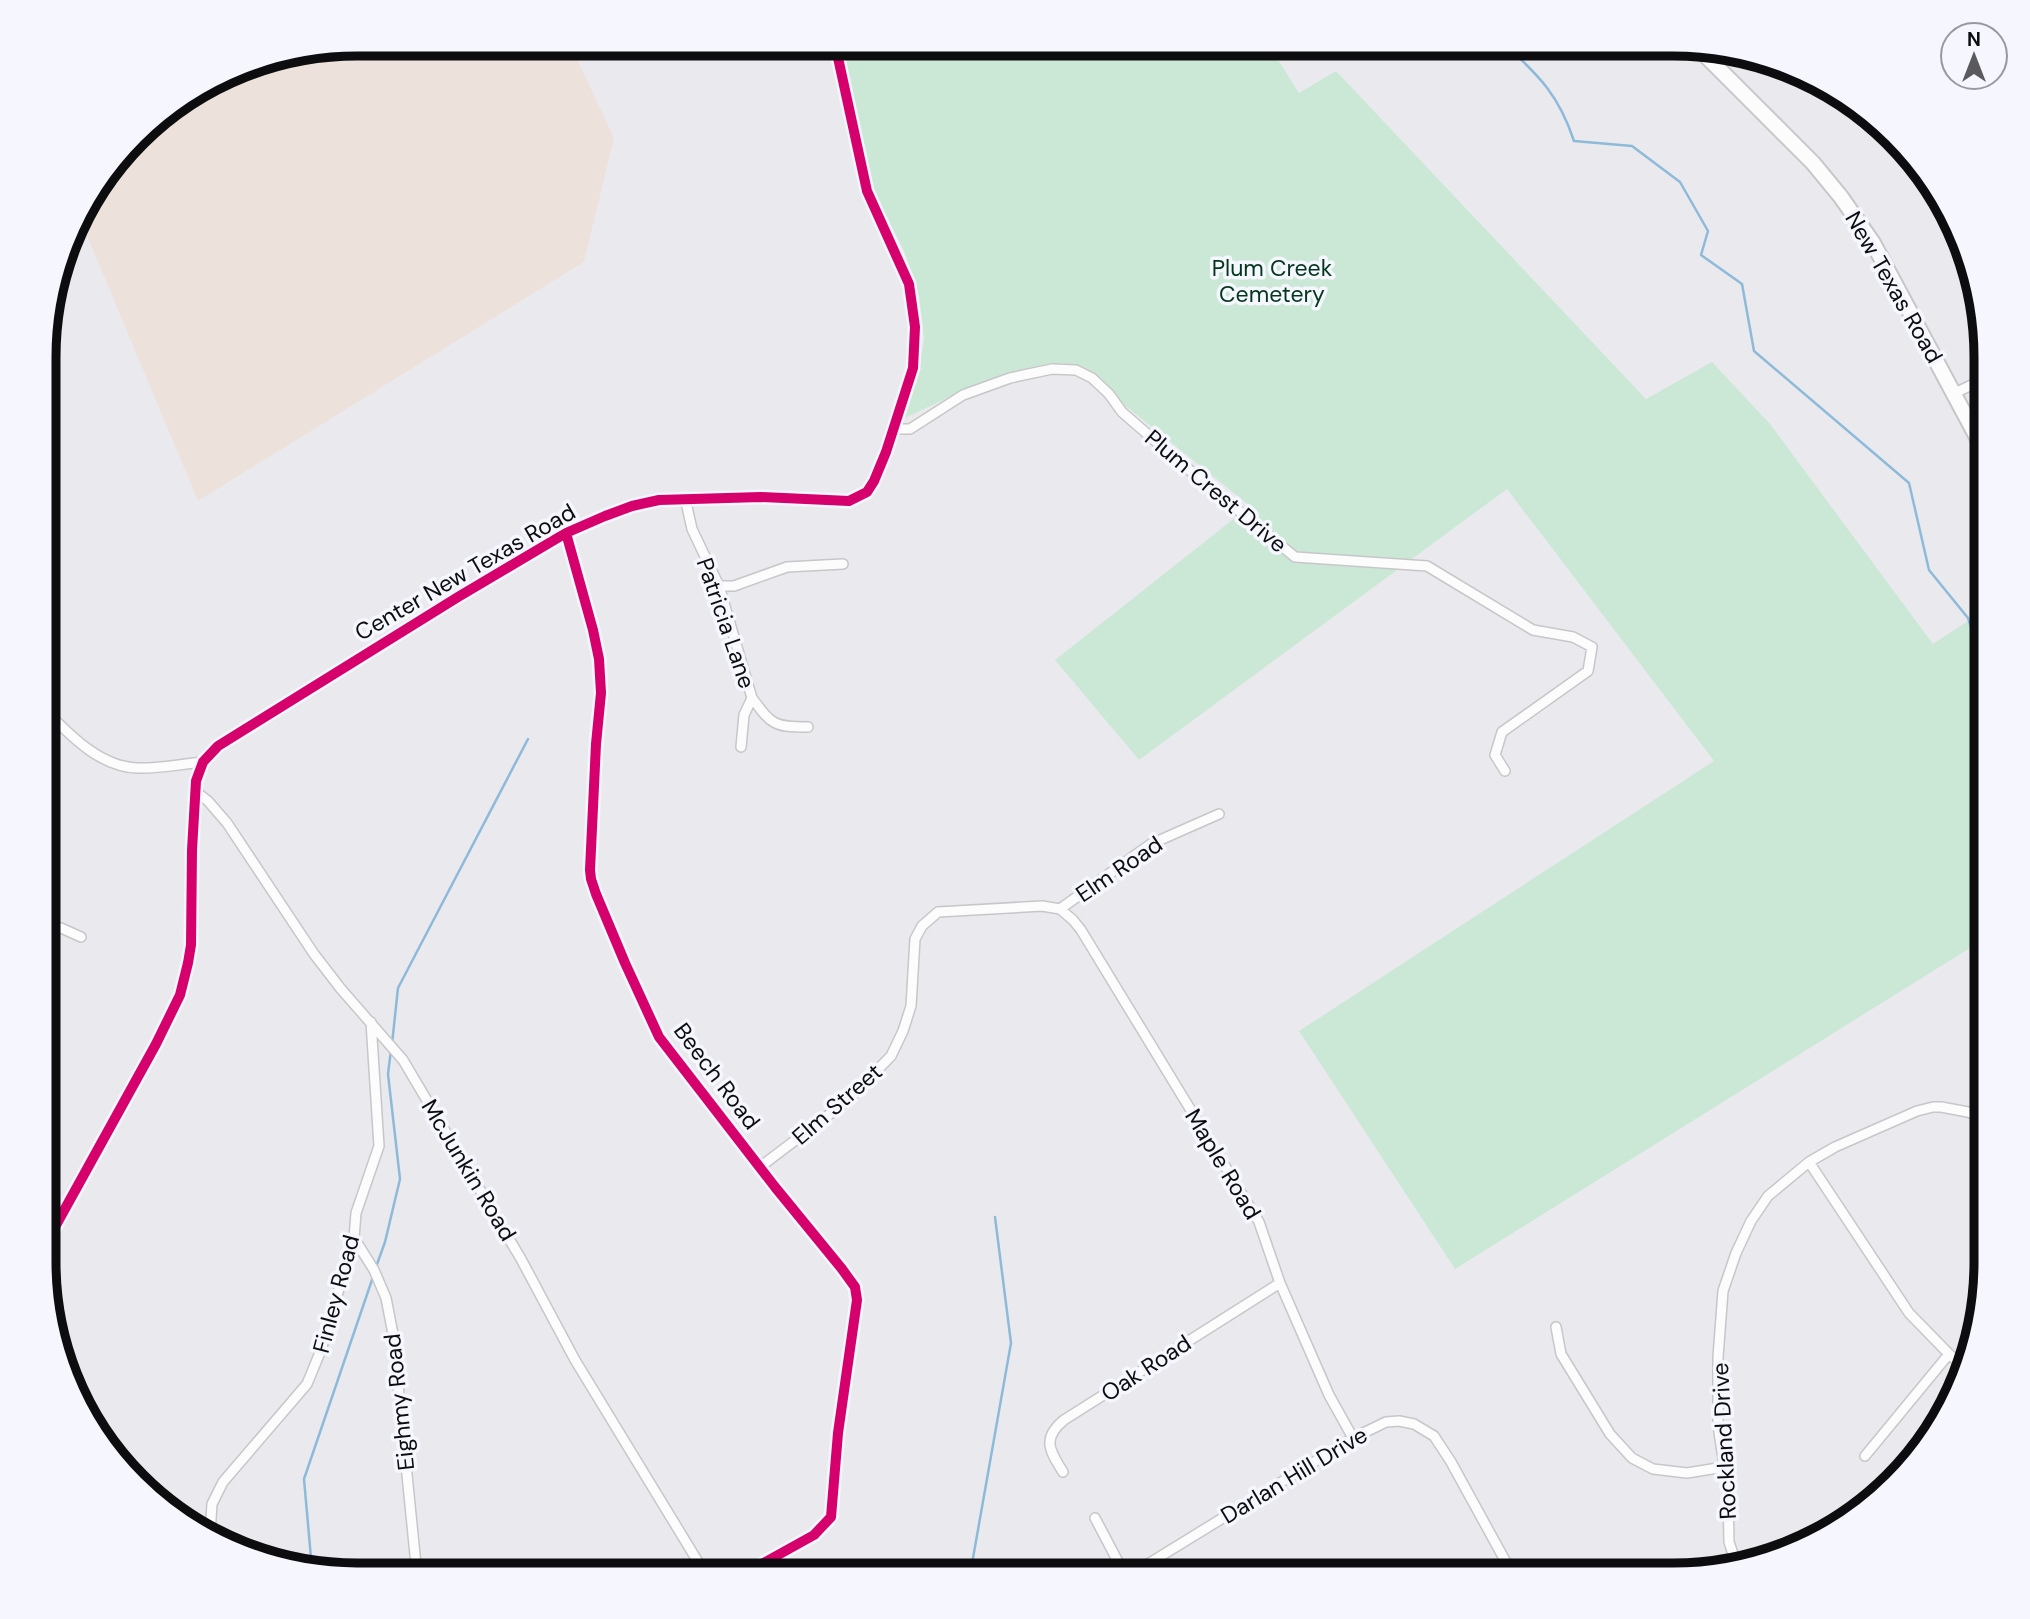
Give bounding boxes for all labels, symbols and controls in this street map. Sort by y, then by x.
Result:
north arrow [1939,21,2009,91]
text: N [1967,27,1981,52]
street label: New Texas Road [1838,206,1950,368]
park label: Plum Creek Cemetery [1212,253,1333,309]
street label: Plum Crest Drive [1139,423,1293,559]
street label: Center New Texas Road [349,497,581,647]
street label: Patricia Lane [690,554,762,692]
street label: Elm Road [1070,829,1168,909]
street label: Beech Road [667,1017,767,1135]
street label: Elm Street [786,1057,888,1151]
street label: McJunkin Road [415,1094,523,1246]
street label: Maple Road [1178,1103,1268,1225]
street label: Finley Road [306,1232,366,1356]
street label: Oak Road [1095,1328,1197,1408]
street label: Eighmy Road [377,1332,421,1472]
street label: Rockland Drive [1705,1362,1743,1520]
street label: Darlan Hill Drive [1215,1419,1373,1531]

